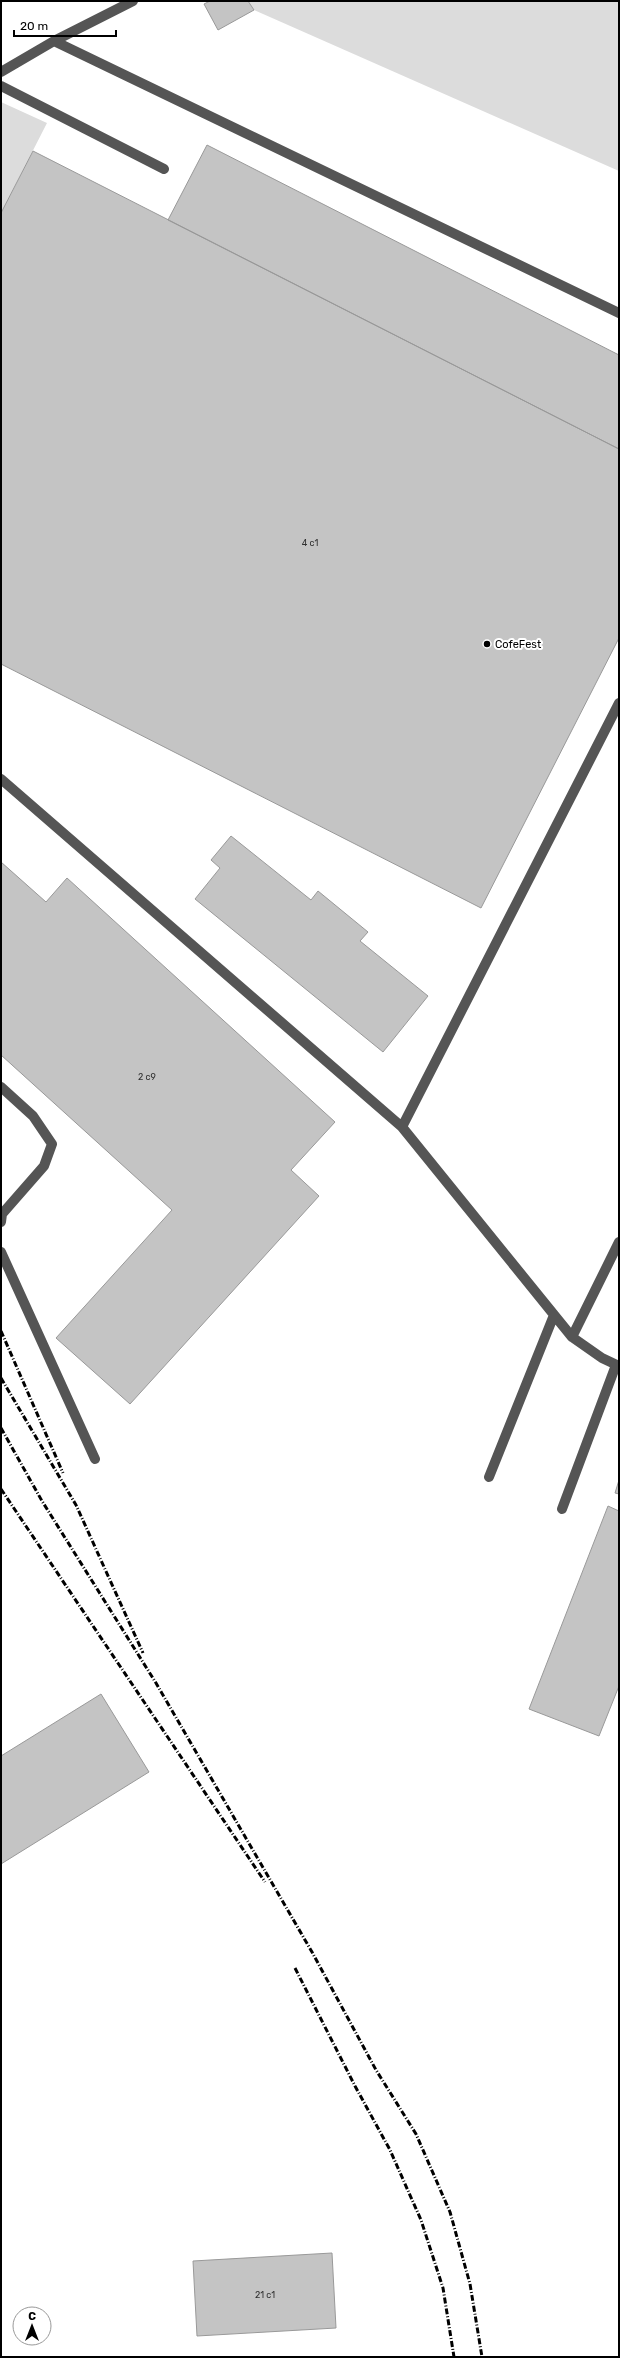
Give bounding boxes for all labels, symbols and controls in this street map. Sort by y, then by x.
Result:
scale bar [14,12,116,38]
text: 20 m [20,19,48,33]
house number: 4 с1 [302,538,318,548]
place label: CofeFest [495,638,542,651]
marker: CofeFest [482,639,492,649]
house number: 2 с9 [138,1072,156,1082]
house number: 21 с1 [255,2290,275,2300]
north arrow [12,2306,52,2346]
text: С [28,2310,36,2323]

